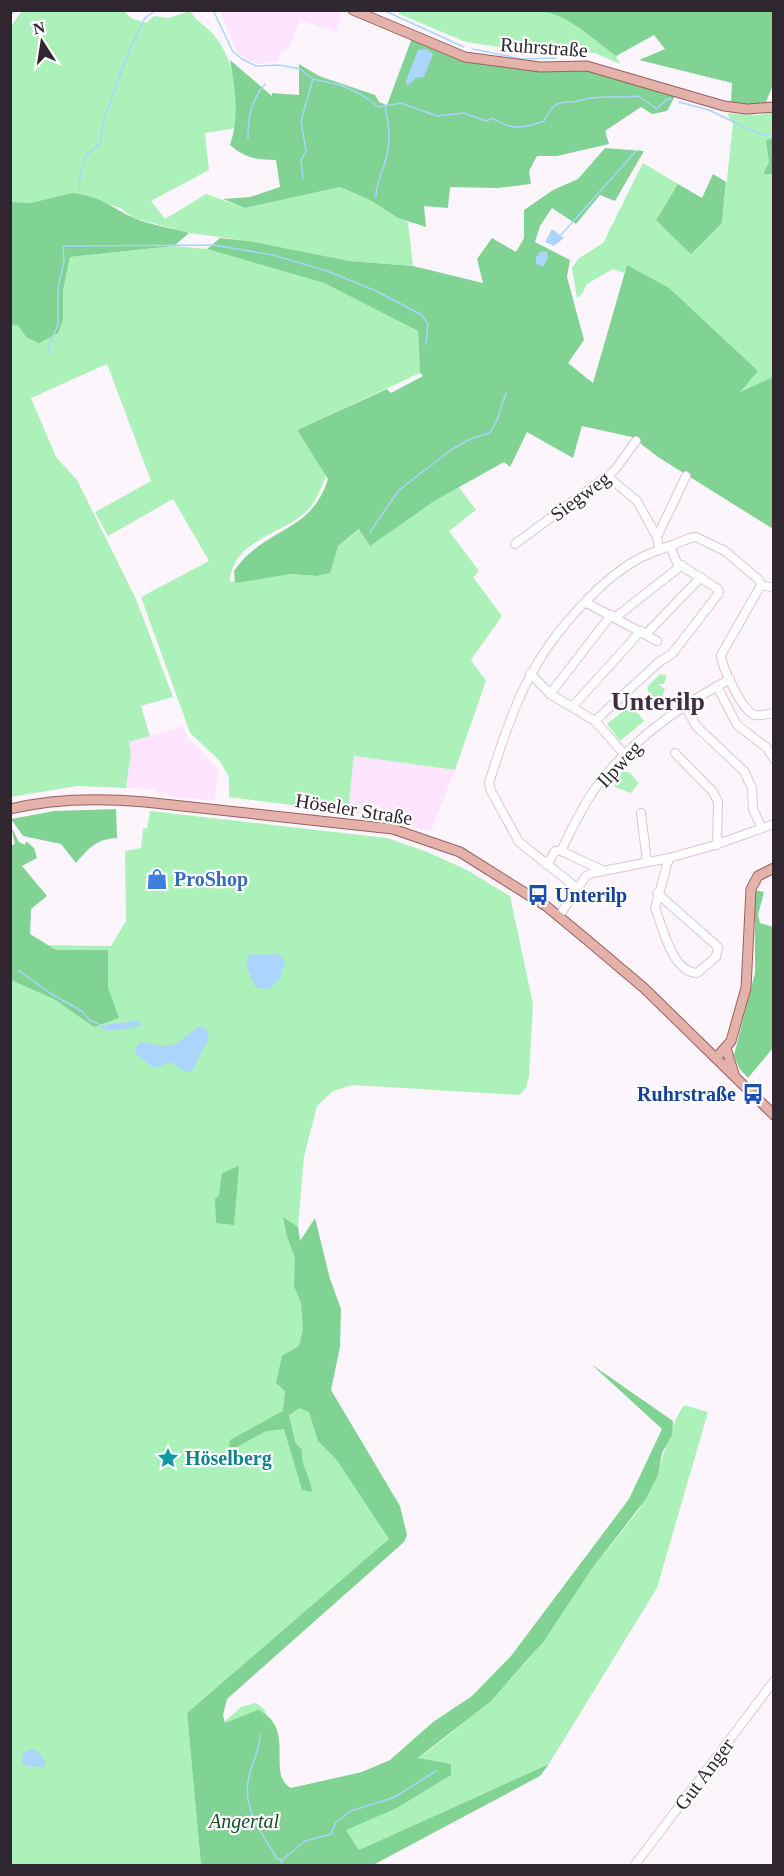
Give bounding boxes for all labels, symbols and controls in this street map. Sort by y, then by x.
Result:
north arrow [12,12,72,72]
text: N [32,18,47,37]
street label: Ruhrstraße [499,33,589,61]
street label: Siegweg [546,466,615,526]
district label: Unterilp [611,687,705,716]
street label: Ilpweg [592,736,647,792]
street label: Höseler Straße [294,789,414,829]
shop icon: ProShop [145,867,169,891]
place label: ProShop [174,868,248,891]
bus stop icon: Unterilp [526,883,550,907]
place label: Unterilp [555,884,627,907]
bus stop icon: Ruhrstraße [741,1082,765,1106]
place label: Ruhrstraße [637,1083,736,1105]
place icon: Höselberg [156,1446,180,1470]
place label: Höselberg [185,1447,272,1470]
street label: Gut Anger [670,1734,739,1815]
park label: Angertal [207,1810,279,1833]

